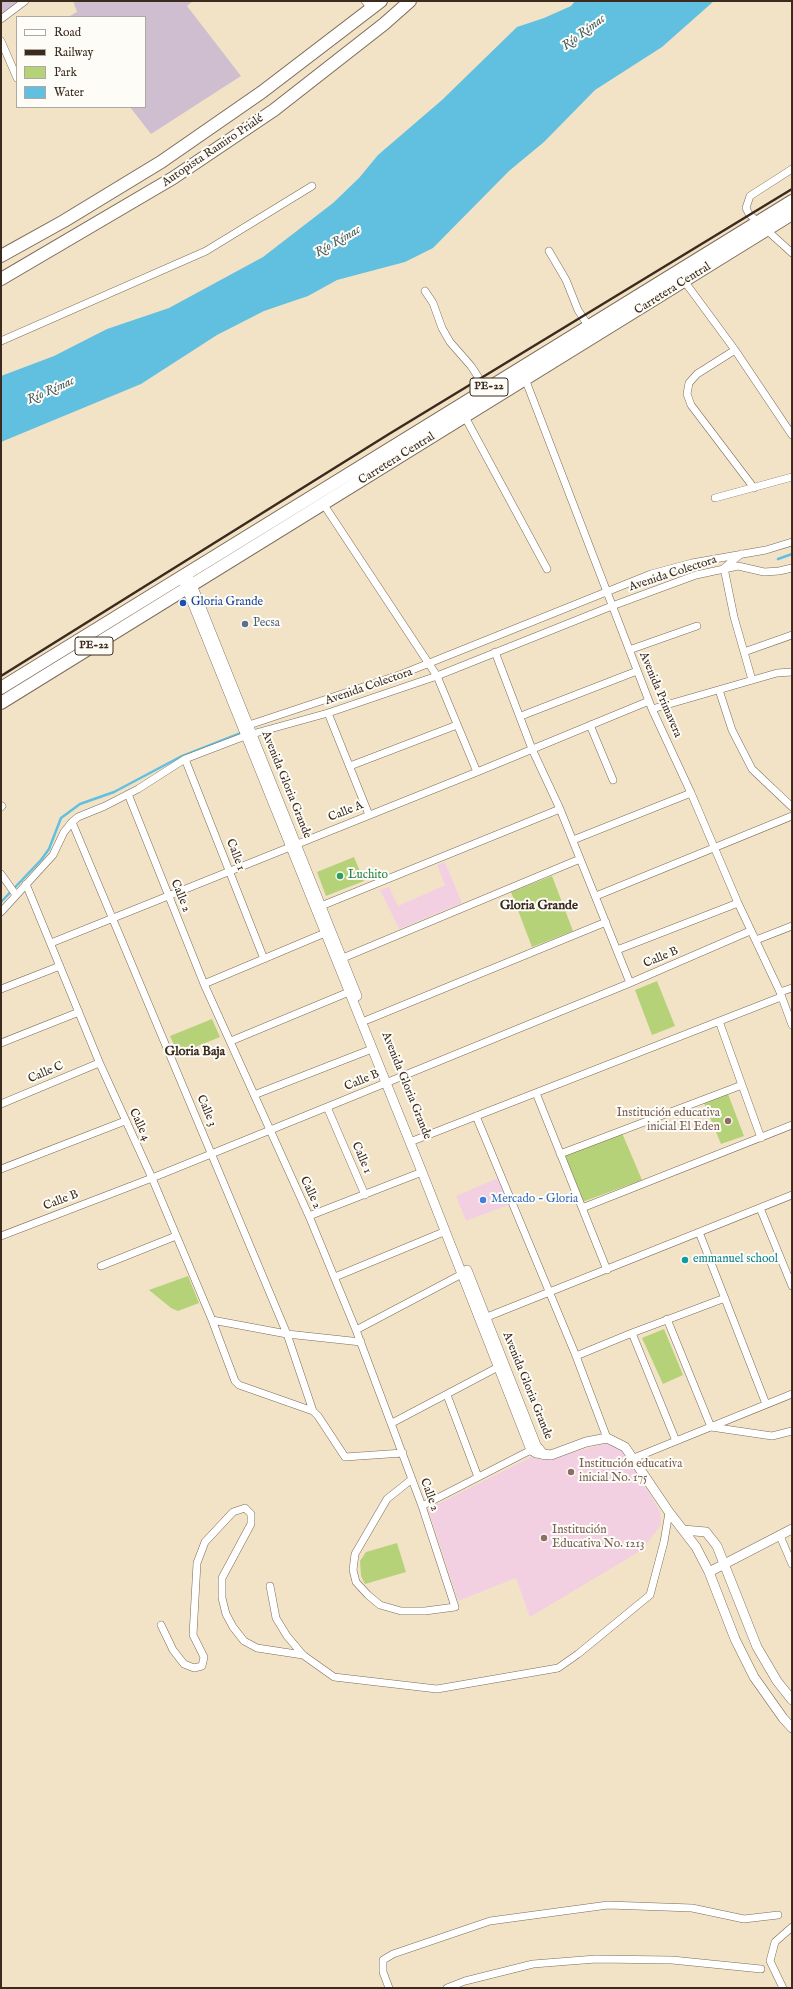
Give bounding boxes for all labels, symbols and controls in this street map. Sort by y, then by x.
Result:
water label: Río Rímac [559,12,609,54]
legend [16,16,146,108]
text: Road [54,25,81,40]
text: Railway [54,45,93,60]
text: Park [54,65,77,80]
text: Water [54,85,84,100]
street label: Autopista Ramiro Prialé [159,112,267,190]
water label: Río Rímac [312,223,364,261]
street label: Carretera Central [632,260,714,318]
water label: Río Rímac [25,374,77,408]
road number: PE-22 [470,378,508,396]
street label: Carretera Central [356,430,438,488]
street label: Avenida Colectora [627,553,719,595]
place label: Gloria Grande [191,596,263,610]
marker: Gloria Grande [178,598,188,608]
place label: Pecsa [253,617,280,631]
marker: Pecsa [240,619,250,629]
road number: PE-22 [75,637,113,655]
street label: Avenida Primavera [635,650,685,740]
street label: Avenida Colectora [323,665,415,709]
street label: Avenida Gloria Grande [258,729,314,841]
street label: Calle A [326,798,366,826]
street label: Calle 1 [222,837,248,873]
place label: Luchito [348,869,388,883]
marker: Luchito [335,871,345,881]
street label: Calle 2 [167,878,193,914]
district label: Gloria Grande [500,898,578,914]
street label: Calle B [641,944,681,972]
street label: Avenida Gloria Grande [378,1030,434,1142]
district label: Gloria Baja [165,1044,225,1060]
street label: Calle C [26,1059,66,1087]
street label: Calle B [342,1067,382,1095]
street label: Calle 3 [193,1093,219,1129]
street label: Calle 4 [125,1106,153,1144]
place label: Institución educativa inicial El Eden [617,1107,720,1135]
marker: Institución educativa inicial El Eden [723,1116,733,1126]
street label: Calle 1 [348,1140,374,1176]
street label: Calle 2 [296,1175,324,1211]
street label: Calle B [41,1188,81,1214]
place label: Mercado - Gloria [491,1193,578,1207]
marker: Mercado - Gloria [478,1195,488,1205]
place label: emmanuel school [693,1253,778,1267]
marker: emmanuel school [680,1255,690,1265]
street label: Avenida Gloria Grande [499,1330,555,1442]
place label: Institución educativa inicial No. 175 [579,1458,682,1486]
marker: Institución educativa inicial No. 175 [566,1467,576,1477]
street label: Calle 2 [416,1477,442,1513]
place label: Institución Educativa No. 1213 [552,1524,644,1552]
marker: Institución Educativa No. 1213 [539,1533,549,1543]

